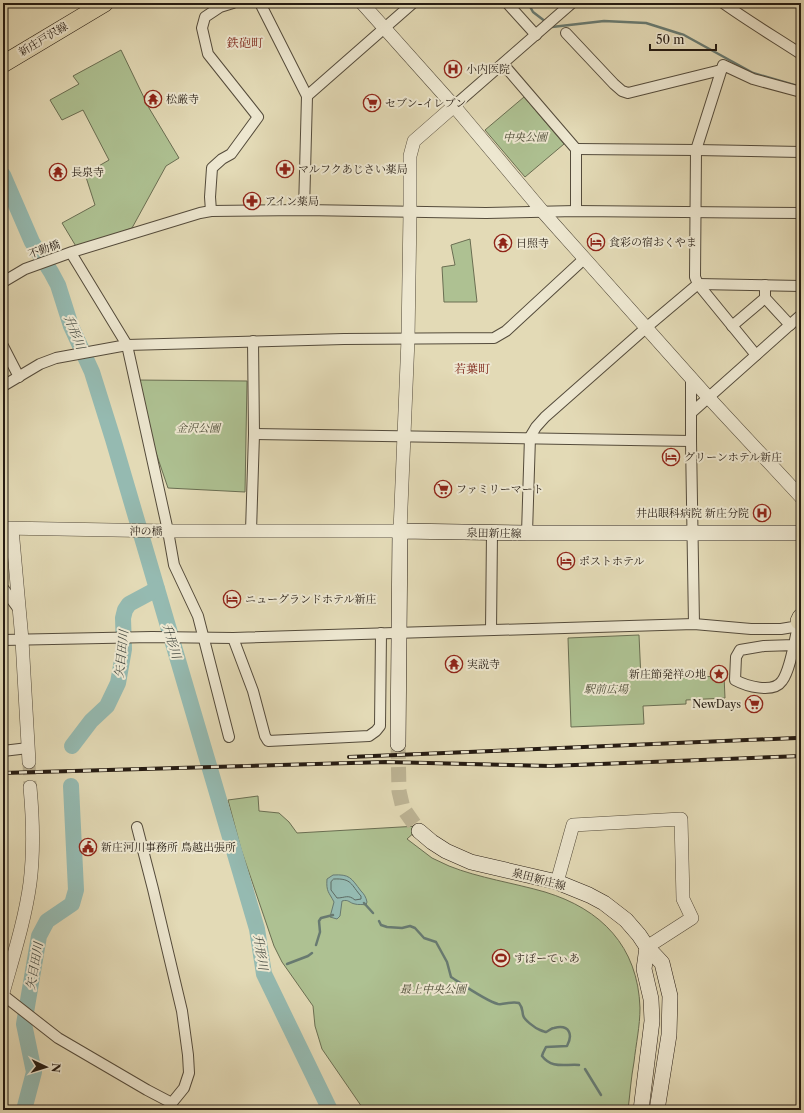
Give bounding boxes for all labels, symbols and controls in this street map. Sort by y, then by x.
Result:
street label: 新庄戸沢線 [16,19,70,59]
scale bar [650,26,716,52]
text: 50 m [656,32,685,47]
district label: 鉄砲町 [226,35,263,50]
hospital icon: 小内医院 [443,59,463,79]
place label: 小内医院 [466,62,510,76]
temple icon: 松厳寺 [143,89,163,109]
place label: 松厳寺 [166,92,199,106]
supermarket icon: セブン-イレブン [362,93,382,113]
place label: セブン-イレブン [385,96,466,110]
park label: 中央公園 [503,130,549,144]
pharmacy icon: マルフクあじさい薬局 [275,159,295,179]
temple icon: 長泉寺 [48,162,68,182]
place label: マルフクあじさい薬局 [298,162,408,176]
place label: 長泉寺 [71,165,104,179]
pharmacy icon: アイン薬局 [242,191,262,211]
place label: アイン薬局 [265,194,319,208]
hotel icon: 食彩の宿おくやま [586,232,606,252]
temple icon: 日照寺 [493,233,513,253]
place label: 食彩の宿おくやま [609,235,697,249]
place label: 日照寺 [516,236,549,250]
street label: 不動橋 [26,237,62,261]
water label: 升形川 [61,312,89,353]
district label: 若葉町 [454,361,490,376]
park label: 金沢公園 [176,421,222,435]
hotel icon: グリーンホテル新庄 [661,447,681,467]
place label: グリーンホテル新庄 [684,450,782,464]
supermarket icon: ファミリーマート [433,479,453,499]
place label: ファミリーマート [456,482,544,496]
hospital icon: 井出眼科病院 新庄分院 [752,503,772,523]
place label: 井出眼科病院 新庄分院 [636,506,749,520]
street label: 沖の橋 [129,524,163,538]
street label: 泉田新庄線 [466,526,522,540]
hotel icon: ポストホテル [556,551,576,571]
place label: ポストホテル [579,554,644,568]
hotel icon: ニューグランドホテル新庄 [222,589,242,609]
place label: ニューグランドホテル新庄 [245,592,376,606]
water label: 升形川 [160,622,185,662]
water label: 矢目田川 [111,627,131,679]
temple icon: 実説寺 [444,654,464,674]
place label: 実説寺 [467,657,500,671]
place icon: 新庄節発祥の地 [709,664,729,684]
place label: 新庄節発祥の地 [629,667,706,681]
park label: 駅前広場 [584,682,629,696]
supermarket icon: NewDays [744,694,764,714]
place label: NewDays [692,697,741,711]
public building icon: 新庄河川事務所 鳥越出張所 [78,837,98,857]
place label: 新庄河川事務所 鳥越出張所 [101,840,236,854]
street label: 泉田新庄線 [511,865,567,893]
water label: 升形川 [251,933,272,973]
water label: 矢目田川 [22,939,46,991]
sports icon: すぽーてぃあ [491,948,511,968]
place label: すぽーてぃあ [514,951,580,965]
park label: 最上中央公園 [400,982,468,996]
north arrow [26,1047,66,1087]
text: N [49,1062,63,1073]

